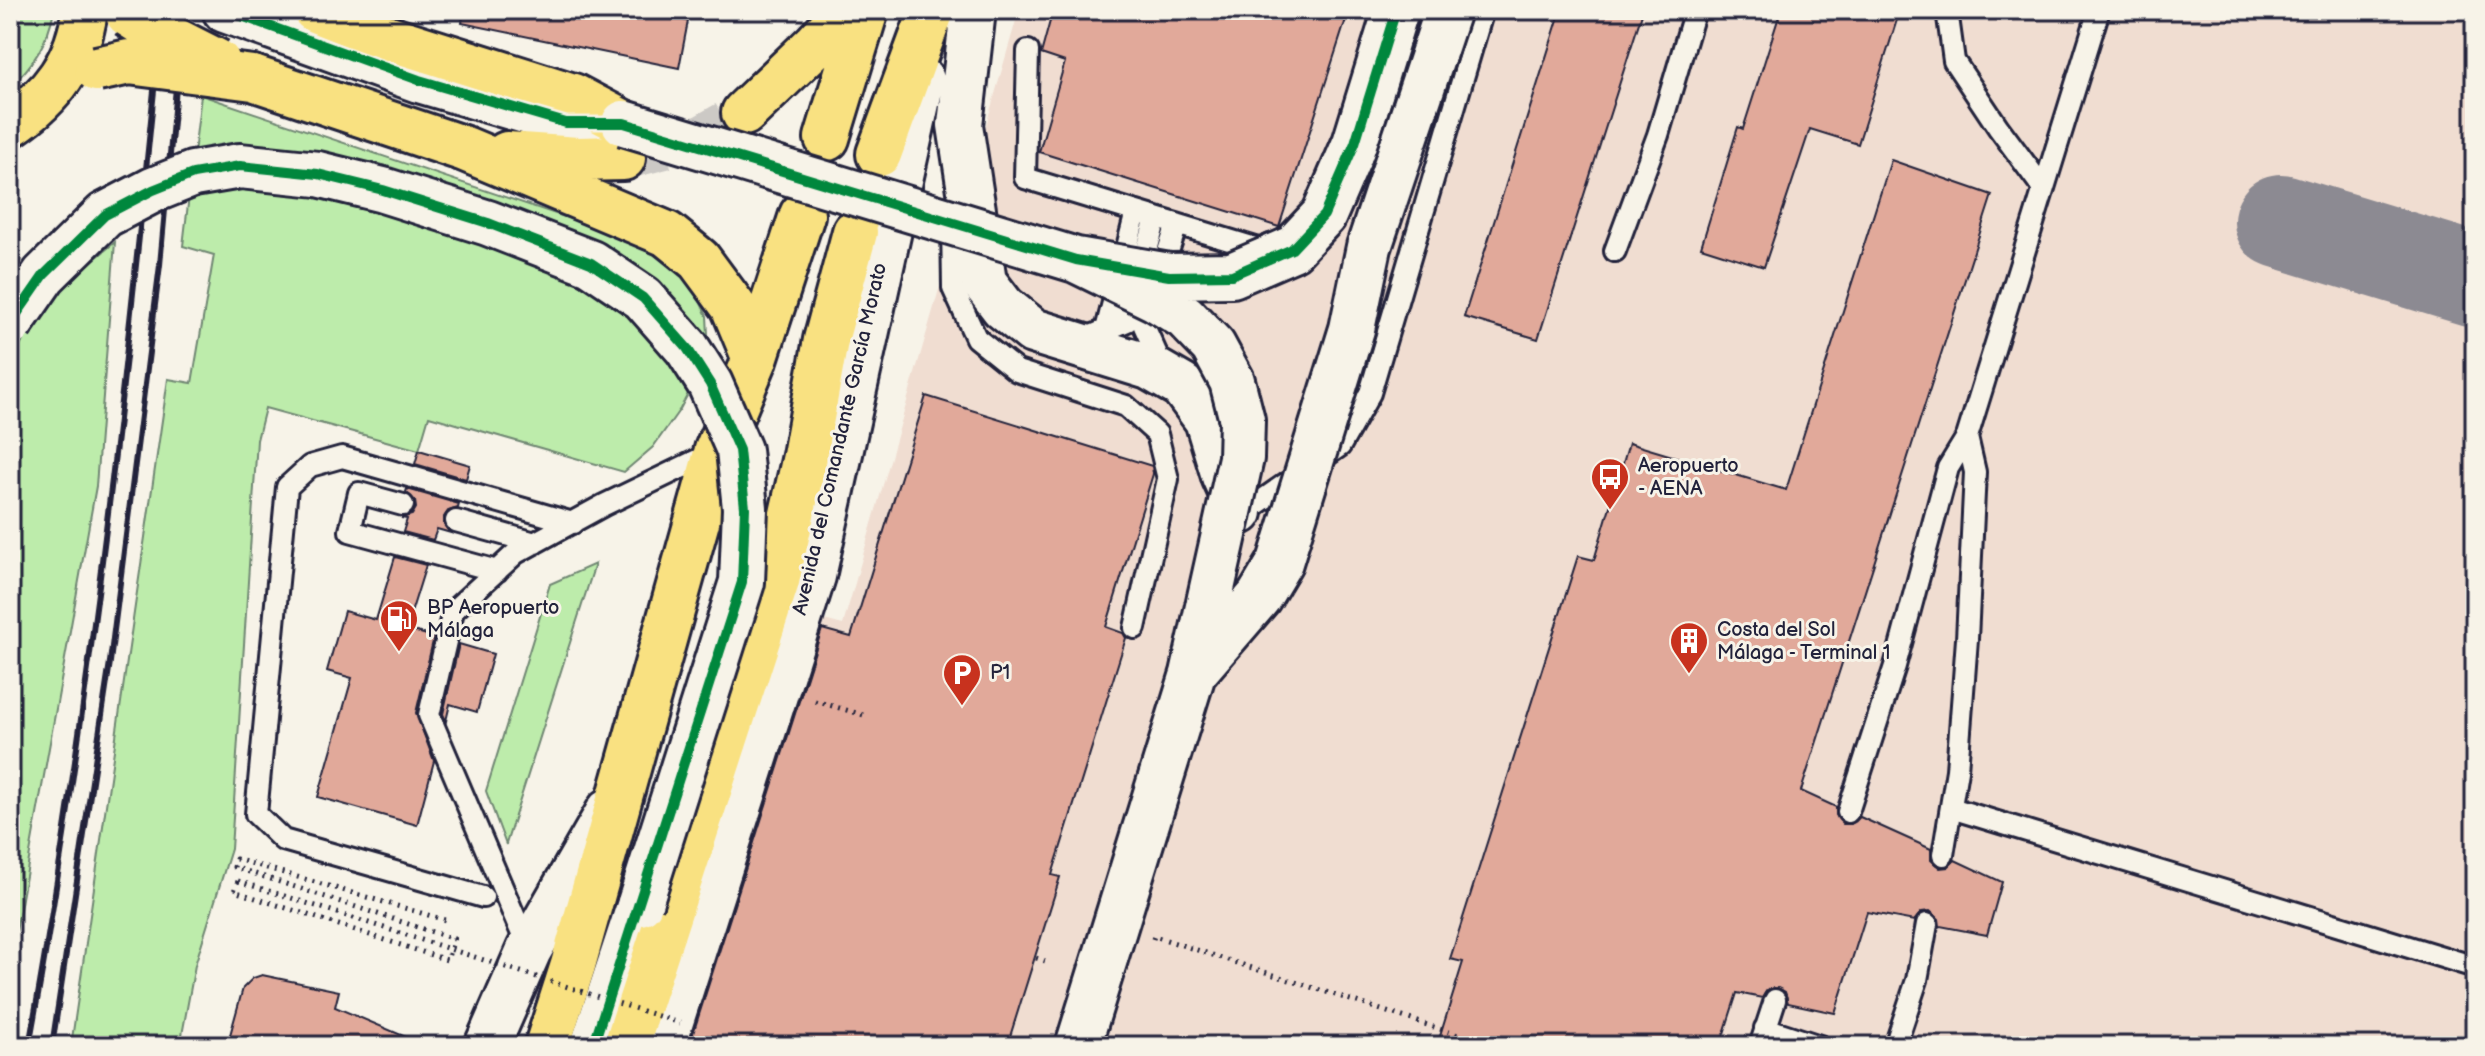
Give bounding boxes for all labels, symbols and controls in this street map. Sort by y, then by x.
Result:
street label: Avenida del Comandante García Morato [788,261,892,617]
place label: Aeropuerto - AENA [1638,454,1739,501]
bus stop icon: Aeropuerto - AENA [1589,456,1631,511]
place label: BP Aeropuerto Málaga [427,596,559,643]
fuel station icon: BP Aeropuerto Málaga [378,598,420,653]
place label: Costa del Sol Málaga - Terminal 1 [1717,618,1890,665]
building icon: Costa del Sol Málaga - Terminal 1 [1668,620,1710,675]
parking icon: P1 [941,652,983,707]
place label: P1 [990,661,1010,685]

